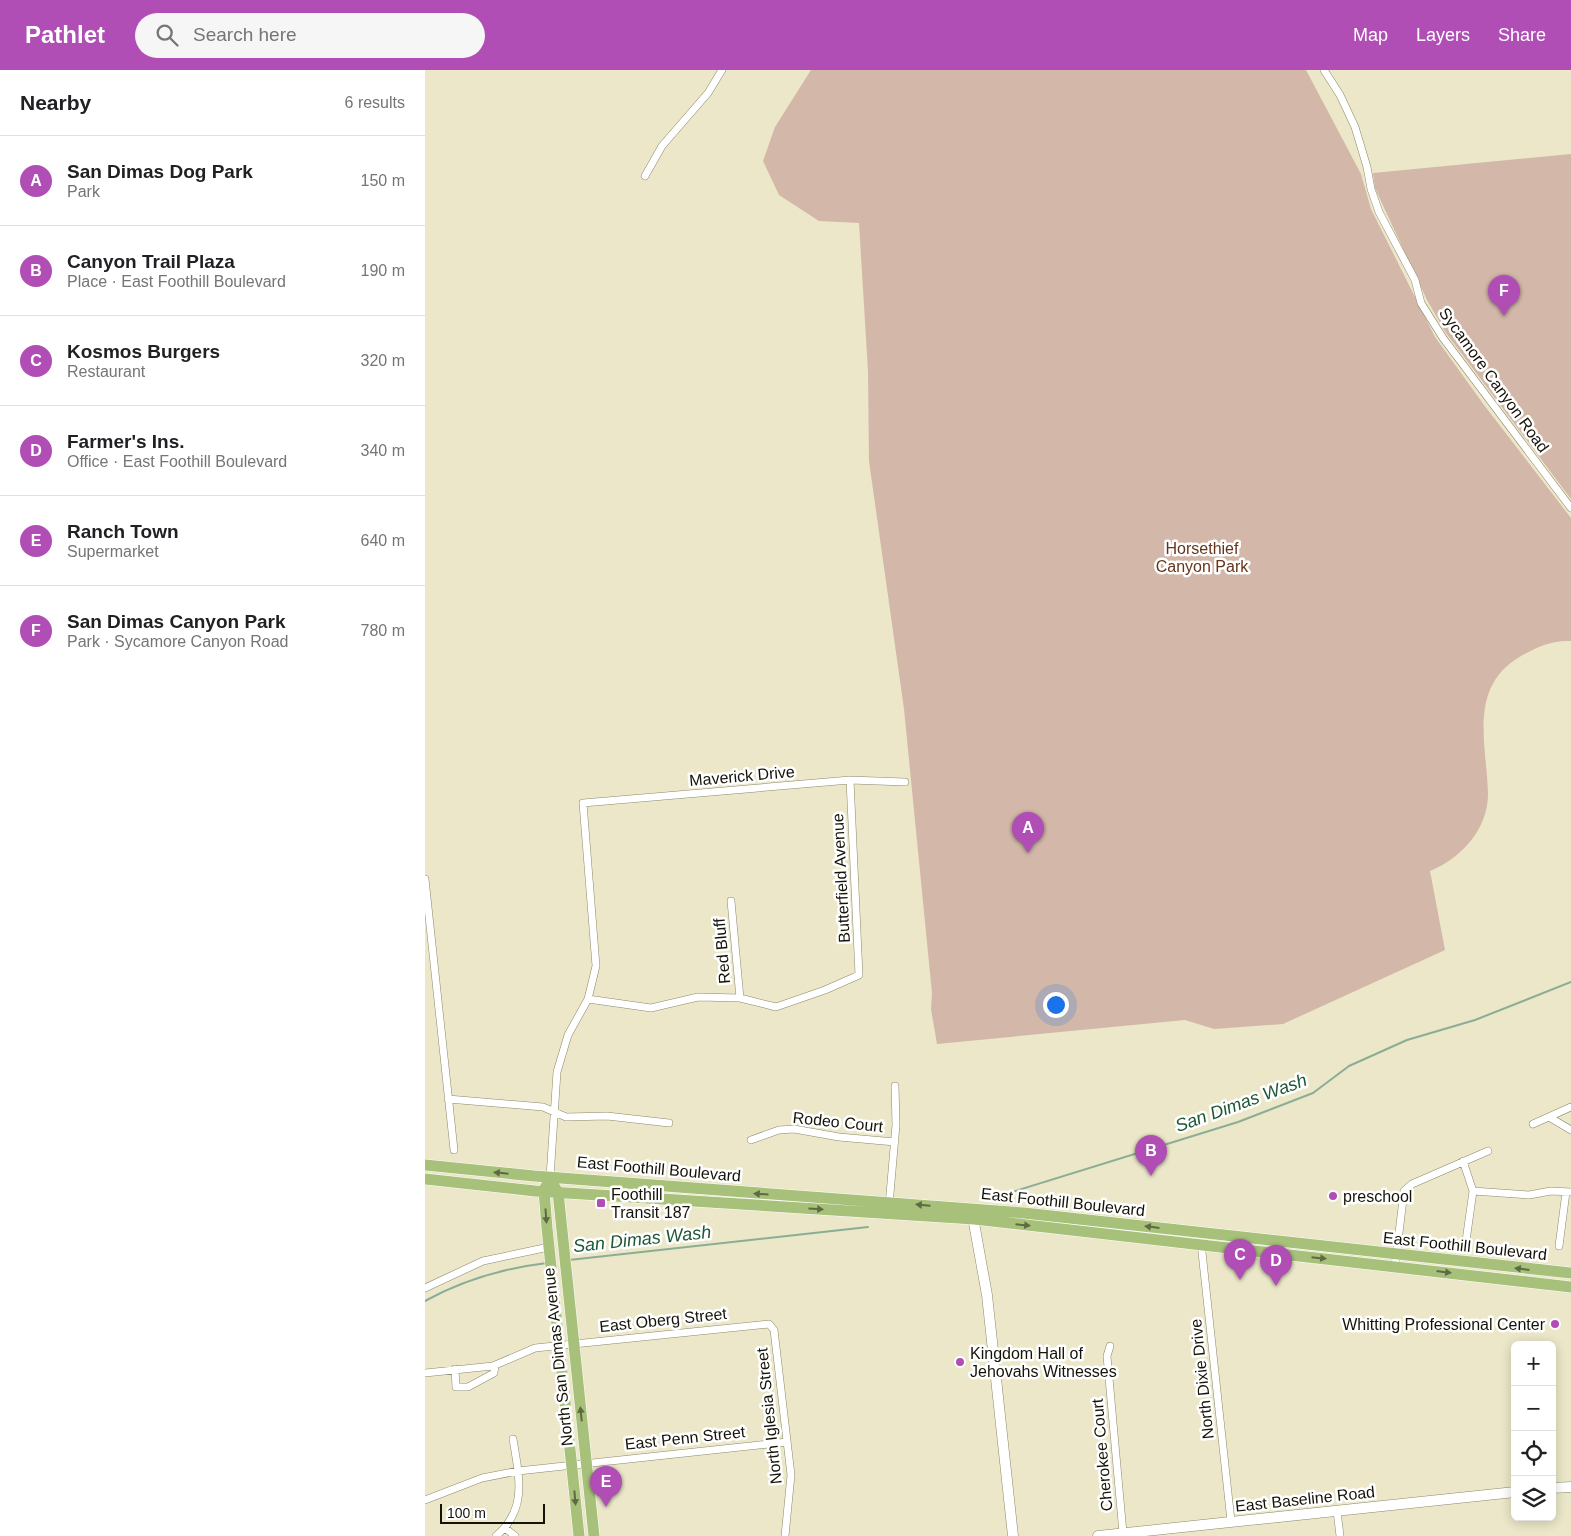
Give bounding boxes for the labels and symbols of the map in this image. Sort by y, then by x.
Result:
pin: F [1488,275,1520,316]
street label: Sycamore Canyon Road [1436,304,1552,456]
park label: Horsethief Canyon Park [1156,540,1249,575]
street label: Maverick Drive [689,763,796,789]
pin: A [1012,812,1044,853]
street label: Butterfield Avenue [829,813,853,943]
street label: Red Bluff [711,917,733,984]
your location [1043,992,1069,1018]
water label: San Dimas Wash [1172,1070,1310,1136]
street label: Rodeo Court [792,1109,885,1135]
pin: B [1135,1135,1167,1176]
street label: East Foothill Boulevard [576,1153,742,1185]
one-way arrow [493,1169,509,1177]
street label: East Foothill Boulevard [980,1185,1146,1219]
place label: Foothill Transit 187 [611,1186,691,1221]
place label: preschool [1343,1188,1412,1205]
one-way arrow [752,1189,768,1197]
marker: preschool [1327,1190,1339,1202]
marker: Foothill Transit 187 [595,1197,607,1209]
one-way arrow [914,1201,930,1209]
one-way arrow [808,1205,824,1213]
one-way arrow [542,1209,550,1225]
one-way arrow [1015,1221,1031,1229]
water label: San Dimas Wash [572,1222,712,1256]
one-way arrow [1143,1223,1159,1231]
street label: East Foothill Boulevard [1382,1229,1548,1263]
pin: C [1224,1239,1256,1280]
pin: D [1260,1245,1292,1286]
one-way arrow [1312,1254,1328,1262]
one-way arrow [1514,1265,1530,1273]
street label: North San Dimas Avenue [540,1267,576,1447]
one-way arrow [1436,1268,1452,1276]
street label: East Oberg Street [598,1305,728,1335]
place label: Whitting Professional Center [1342,1316,1546,1333]
street label: North Dixie Drive [1187,1318,1217,1440]
marker: Whitting Professional Center [1549,1318,1561,1330]
place label: Kingdom Hall of Jehovahs Witnesses [970,1345,1117,1380]
street label: North Iglesia Street [753,1346,785,1485]
marker: Kingdom Hall of Jehovahs Witnesses [954,1356,966,1368]
street label: Cherokee Court [1089,1397,1115,1512]
one-way arrow [576,1406,584,1422]
street label: East Penn Street [624,1423,747,1453]
pin: E [590,1466,622,1507]
street label: East Baseline Road [1234,1483,1376,1515]
one-way arrow [571,1491,579,1507]
scale bar [440,1501,545,1524]

